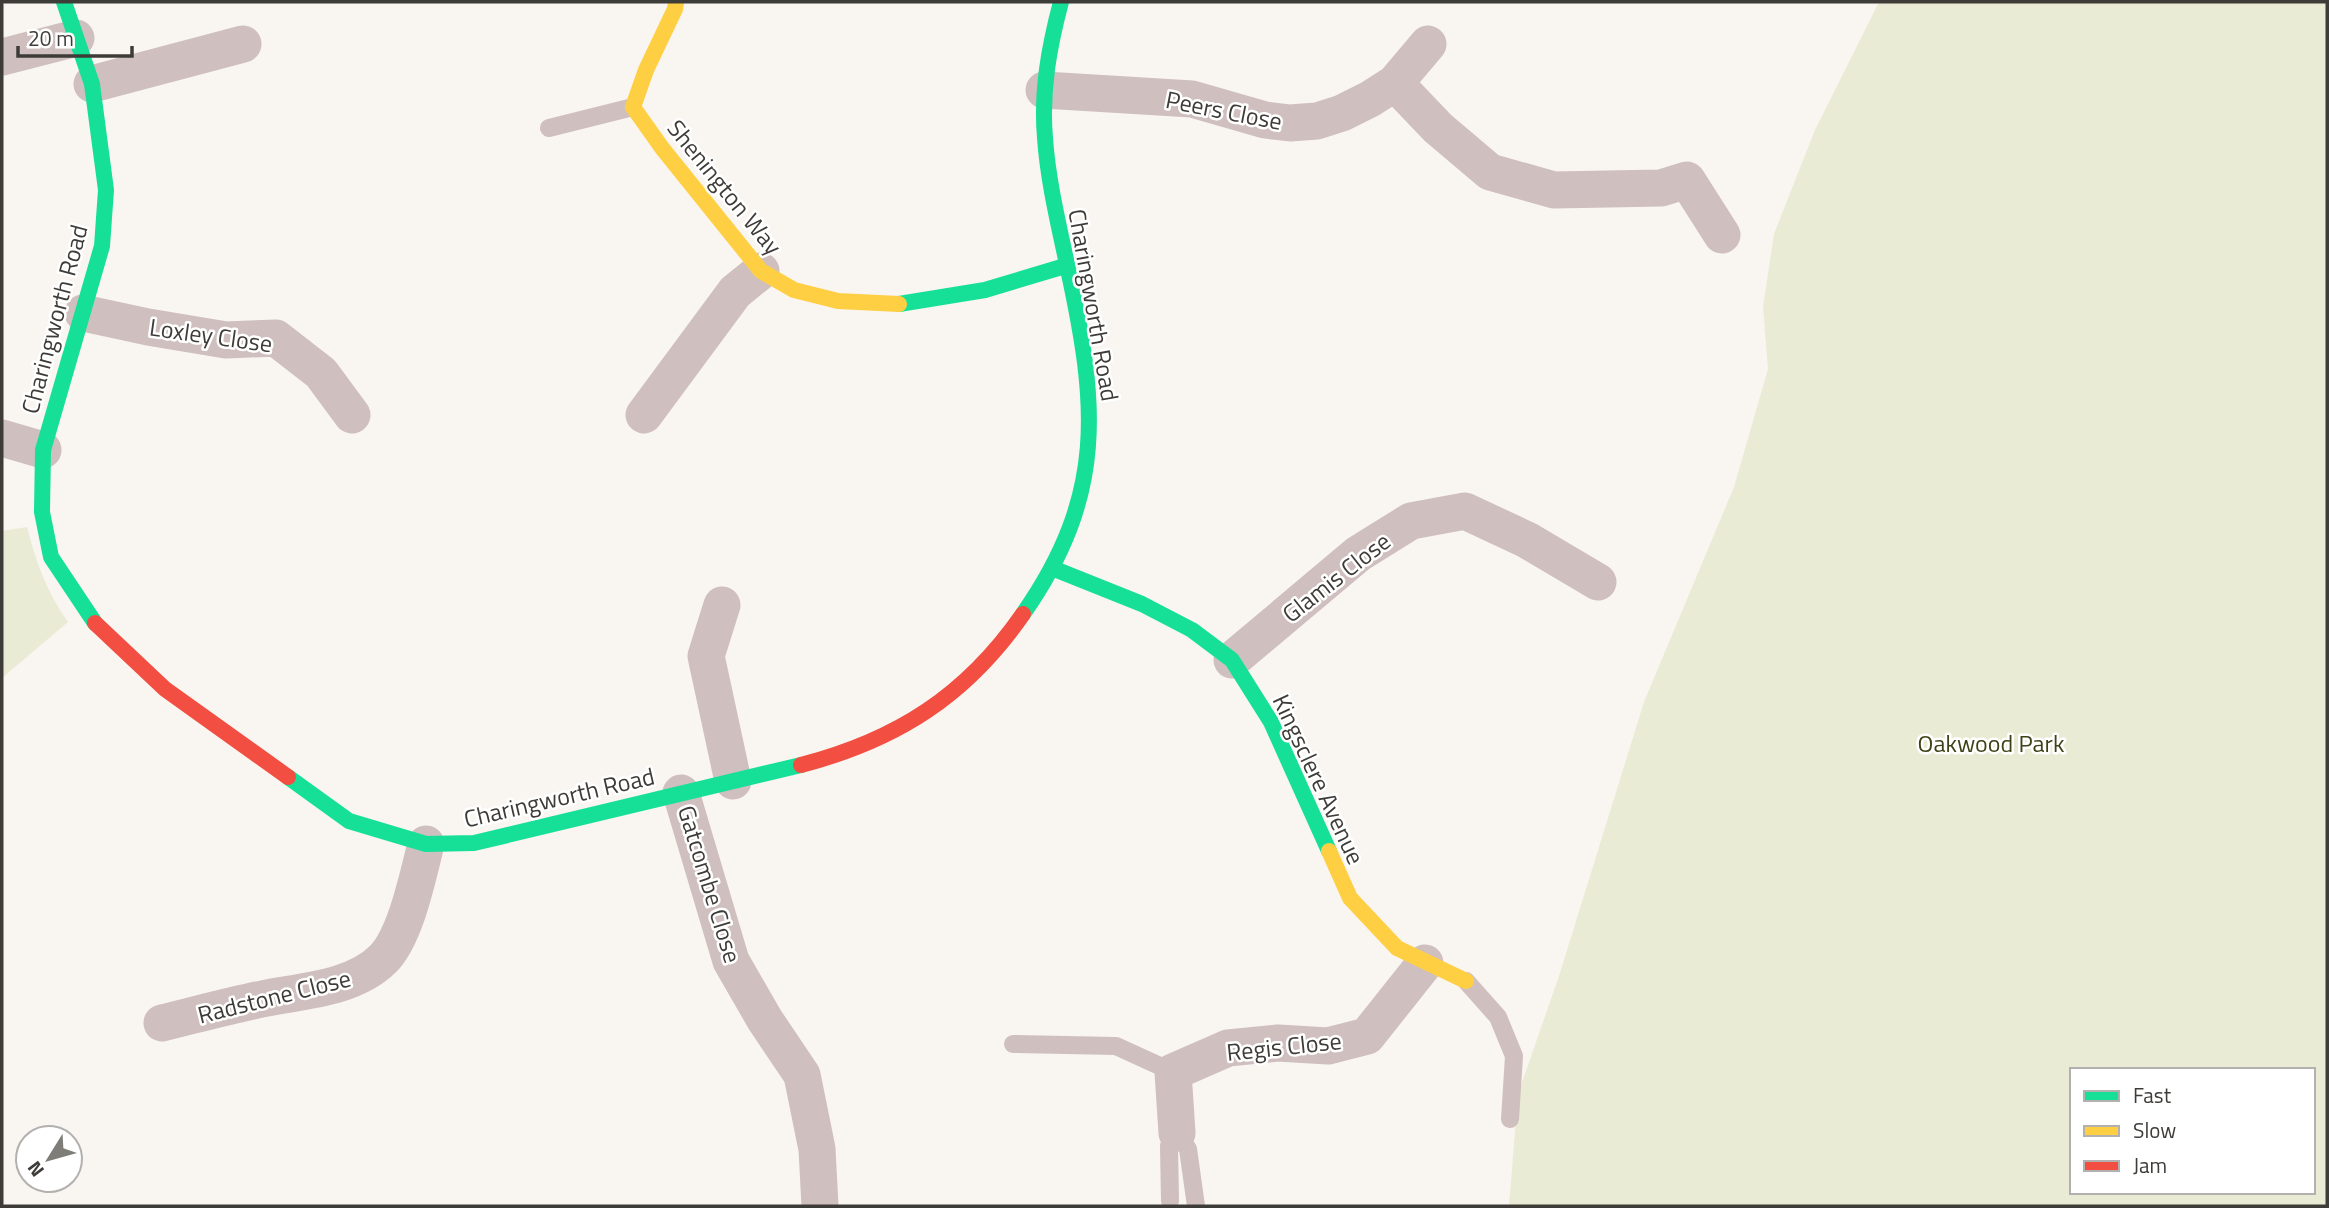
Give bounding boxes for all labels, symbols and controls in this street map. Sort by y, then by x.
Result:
scale bar [18,14,131,58]
text: 20 m [28,22,74,54]
street label: Peers Close [1163,81,1285,139]
street label: Shenington Way [659,112,791,263]
street label: Charingworth Road [1059,206,1129,404]
street label: Charingworth Road [11,220,97,418]
street label: Loxley Close [147,309,275,361]
street label: Glamis Close [1274,523,1398,631]
street label: Kingsclere Avenue [1264,688,1374,870]
park label: Oakwood Park [1918,725,2065,761]
street label: Charingworth Road [460,758,658,836]
street label: Gatcombe Close [669,801,751,967]
street label: Radstone Close [194,960,354,1032]
street label: Regis Close [1225,1022,1343,1070]
legend [2070,1068,2315,1194]
text: Fast [2133,1079,2172,1111]
text: Slow [2133,1114,2176,1146]
north arrow [14,1124,84,1194]
text: Jam [2133,1149,2167,1181]
text: N [19,1156,51,1184]

